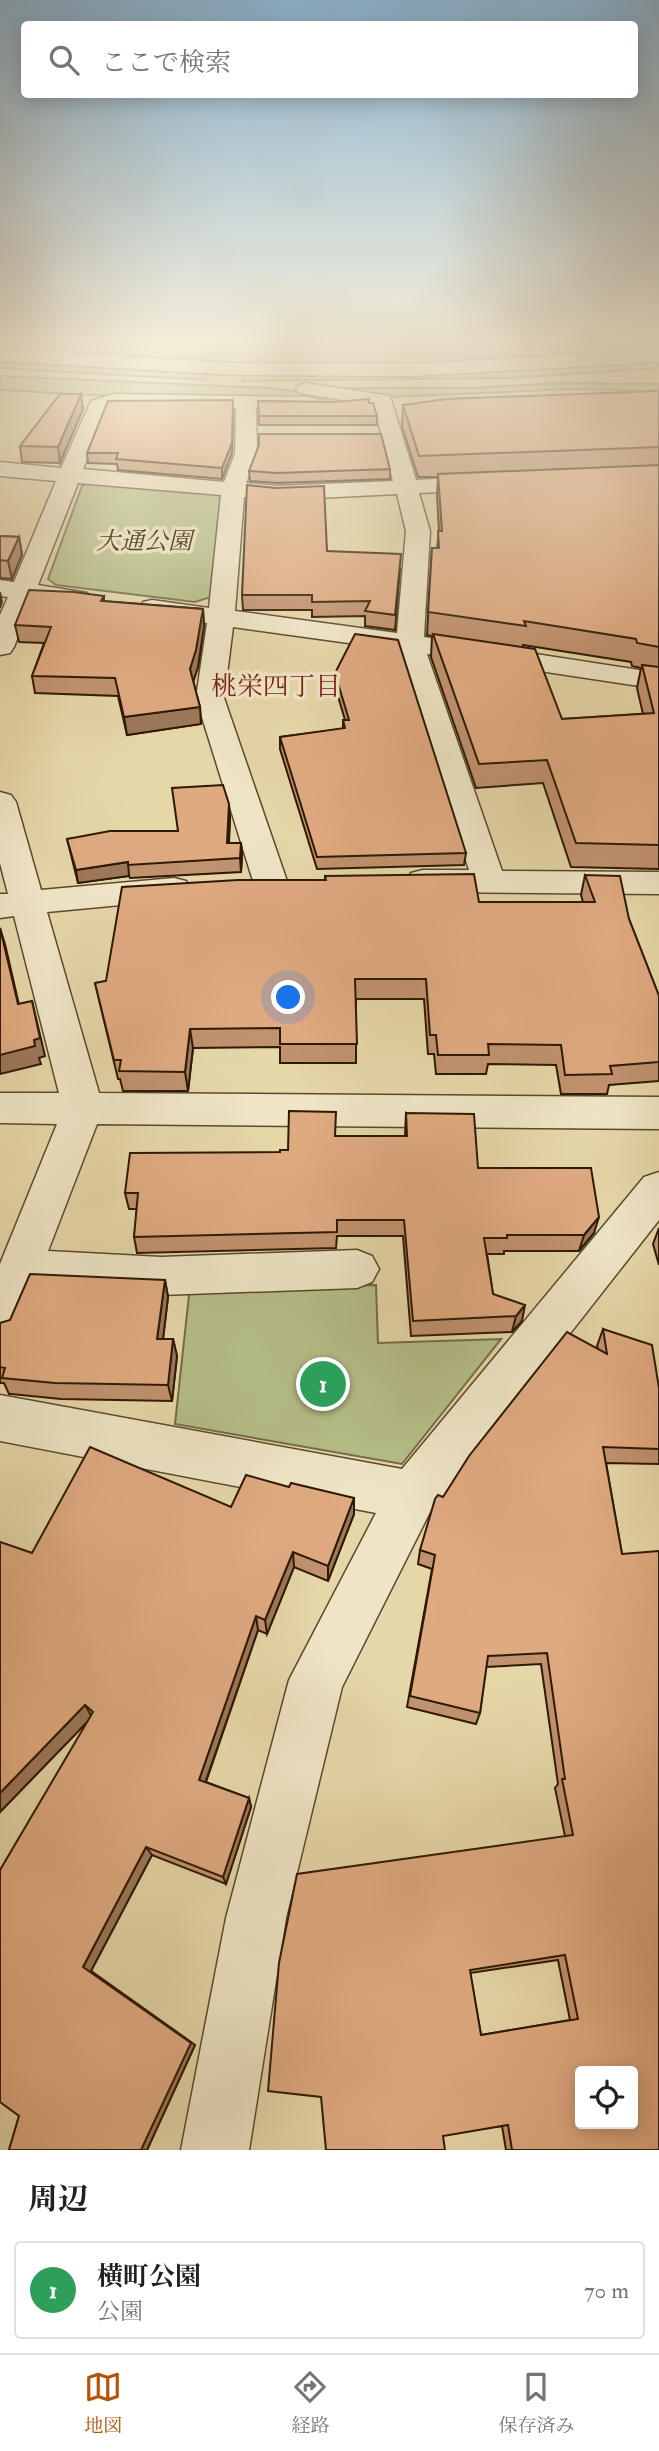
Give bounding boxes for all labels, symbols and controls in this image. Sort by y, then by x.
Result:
search box [21,21,638,98]
icon: search [45,41,83,79]
text: ここで検索 [101,47,231,79]
park label: 大通公園 [96,526,196,557]
district label: 桃栄四丁目 [211,671,341,703]
your location [271,980,305,1014]
pin: 1 [300,1358,346,1410]
map controls [575,2066,638,2129]
button: locate [575,2066,638,2129]
text: 周辺 [28,2181,88,2218]
text: 横町公園 [97,2261,201,2293]
text: 1 [49,2276,57,2305]
text: 70 m [584,2276,629,2305]
text: 公園 [97,2297,143,2326]
tab: 地図 [84,2368,123,2438]
tab: 経路 [291,2368,330,2438]
tab: 保存済み [498,2368,575,2438]

